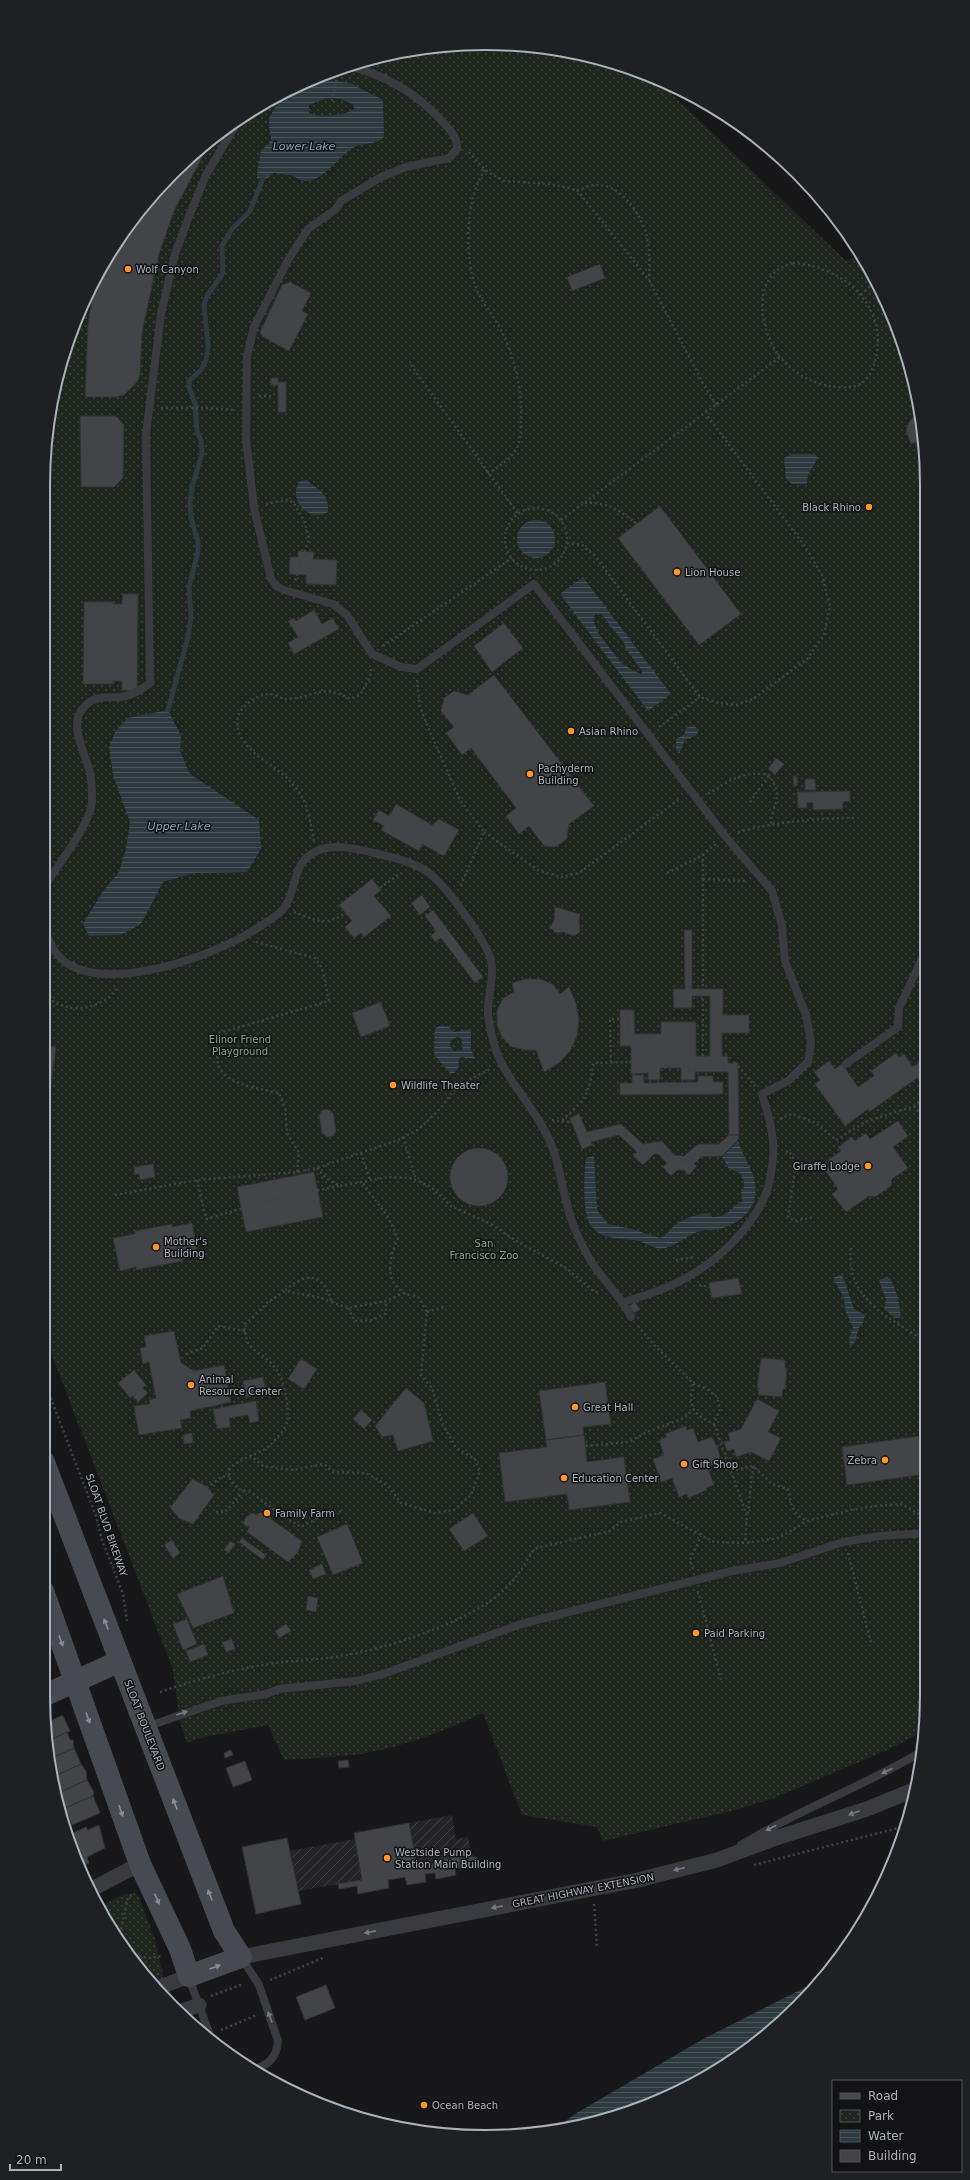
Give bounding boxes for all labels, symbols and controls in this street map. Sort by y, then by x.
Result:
water label: Lower Lake [273,140,336,153]
marker: Wolf Canyon [123,264,133,274]
place label: Wolf Canyon [136,264,199,275]
place label: Black Rhino [802,502,861,513]
marker: Black Rhino [864,502,874,512]
marker: Lion House [672,567,682,577]
place label: Lion House [685,567,740,578]
marker: Asian Rhino [566,726,576,736]
place label: Asian Rhino [579,726,638,737]
place label: Pachyderm Building [538,763,594,786]
marker: Pachyderm Building [525,769,535,779]
water label: Upper Lake [148,820,211,833]
park label: Elinor Friend Playground [209,1034,271,1057]
marker: Wildlife Theater [388,1080,398,1090]
place label: Wildlife Theater [401,1080,481,1091]
place label: Giraffe Lodge [793,1161,860,1172]
marker: Giraffe Lodge [863,1161,873,1171]
place label: Mother's Building [164,1236,207,1259]
park label: San Francisco Zoo [450,1238,518,1261]
marker: Mother's Building [151,1242,161,1252]
place label: Animal Resource Center [199,1374,283,1397]
marker: Animal Resource Center [186,1380,196,1390]
marker: Great Hall [570,1402,580,1412]
place label: Great Hall [583,1402,633,1413]
place label: Zebra [847,1455,877,1466]
marker: Zebra [880,1455,890,1465]
marker: Gift Shop [679,1459,689,1469]
place label: Gift Shop [692,1459,738,1470]
street label: SLOAT BLVD BIKEWAY [84,1472,130,1579]
marker: Education Center [559,1473,569,1483]
place label: Education Center [572,1473,660,1484]
marker: Family Farm [262,1508,272,1518]
place label: Family Farm [275,1508,335,1519]
one-way arrow [103,1618,109,1630]
marker: Paid Parking [691,1628,701,1638]
place label: Paid Parking [704,1628,765,1639]
one-way arrow [58,1635,64,1647]
street label: SLOAT BOULEVARD [122,1678,167,1772]
one-way arrow [176,1710,188,1716]
one-way arrow [86,1713,92,1725]
one-way arrow [882,1768,893,1774]
one-way arrow [171,1797,177,1809]
one-way arrow [119,1806,125,1818]
one-way arrow [847,1811,859,1817]
one-way arrow [765,1825,777,1832]
place label: Westside Pump Station Main Building [395,1847,501,1870]
marker: Westside Pump Station Main Building [382,1853,392,1863]
one-way arrow [673,1867,685,1873]
street label: GREAT HIGHWAY EXTENSION [511,1871,655,1910]
one-way arrow [207,1888,213,1900]
one-way arrow [154,1894,160,1905]
one-way arrow [491,1904,503,1910]
one-way arrow [363,1929,376,1935]
one-way arrow [209,1963,221,1969]
one-way arrow [267,2011,273,2023]
legend [832,2080,962,2172]
text: Road [868,2089,898,2103]
marker: Ocean Beach [419,2100,429,2110]
place label: Ocean Beach [432,2100,498,2111]
text: Park [868,2109,894,2123]
text: Water [868,2129,904,2143]
scale bar [10,2146,61,2172]
text: Building [868,2149,917,2163]
text: 20 m [16,2153,47,2167]

